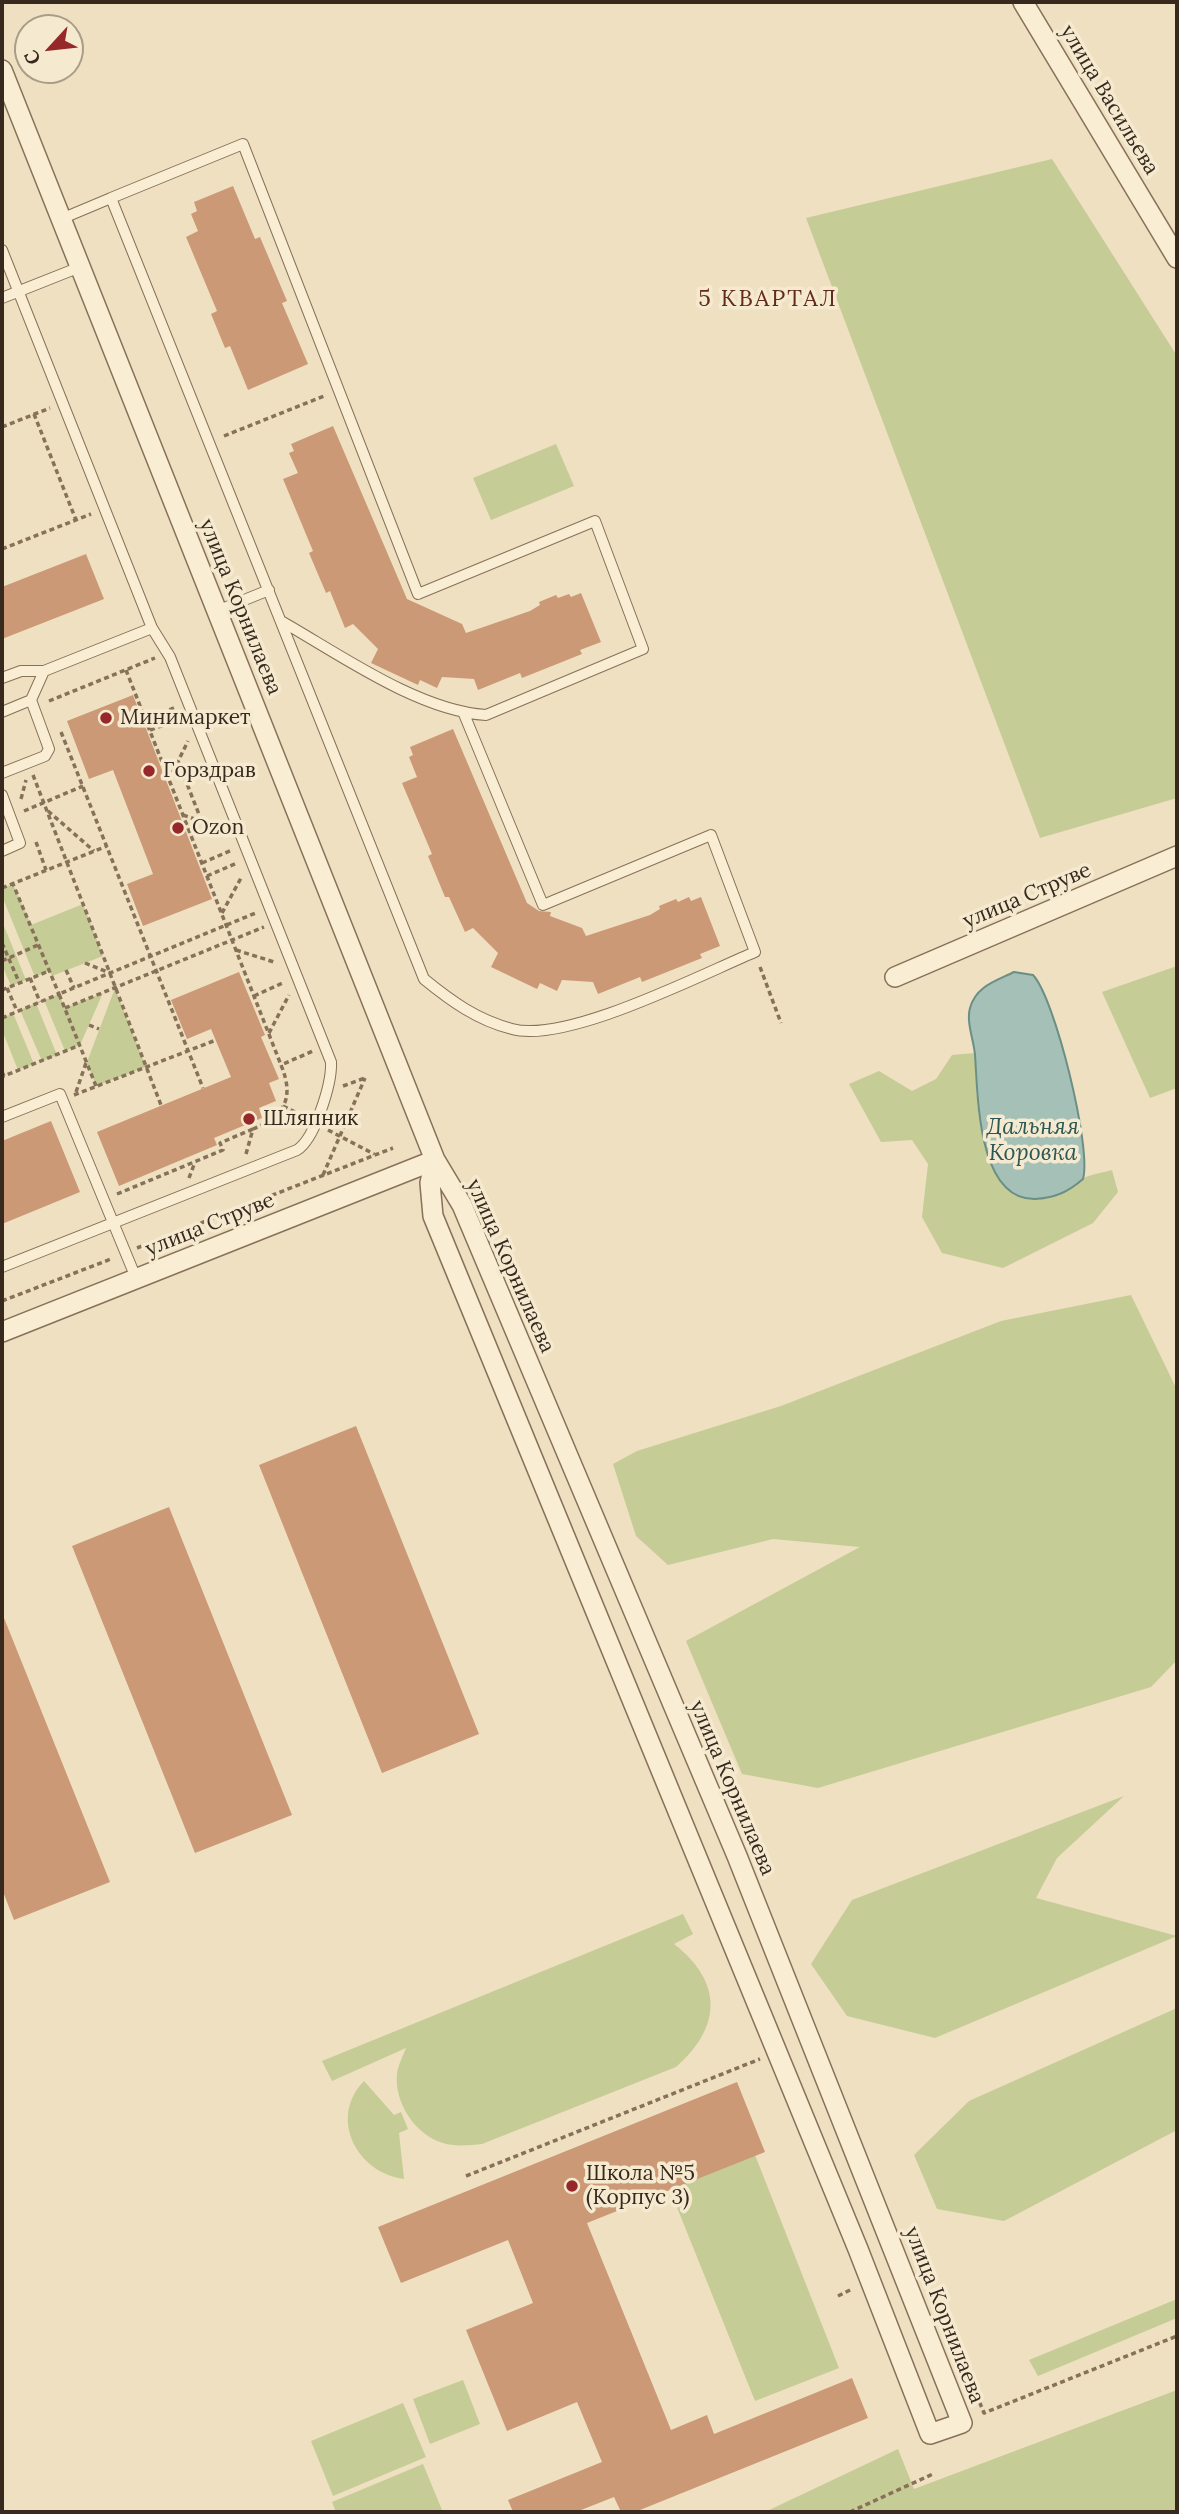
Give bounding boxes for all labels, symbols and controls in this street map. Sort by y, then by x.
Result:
north arrow [14,14,84,84]
street label: улица Васильева [1054,20,1164,180]
text: С [18,46,46,69]
district label: 5 КВАРТАЛ [699,285,837,313]
street label: улица Корнилаева [193,515,287,699]
place label: Минимаркет [120,705,250,731]
marker: Минимаркет [98,710,114,726]
place label: Горздрав [163,758,256,784]
marker: Горздрав [141,763,157,779]
place label: Ozon [192,815,244,841]
marker: Ozon [170,820,186,836]
street label: улица Струве [959,858,1095,934]
place label: Шляпник [263,1106,358,1132]
marker: Шляпник [241,1111,257,1127]
water label: Дальняя Коровка [987,1113,1079,1167]
street label: улица Корнилаева [460,1175,560,1357]
street label: улица Струве [142,1188,278,1262]
street label: улица Корнилаева [684,1697,780,1879]
place label: Школа №5 (Корпус 3) [586,2161,695,2211]
marker: Школа №5 (Корпус 3) [564,2178,580,2194]
street label: улица Корнилаева [899,2223,989,2407]

